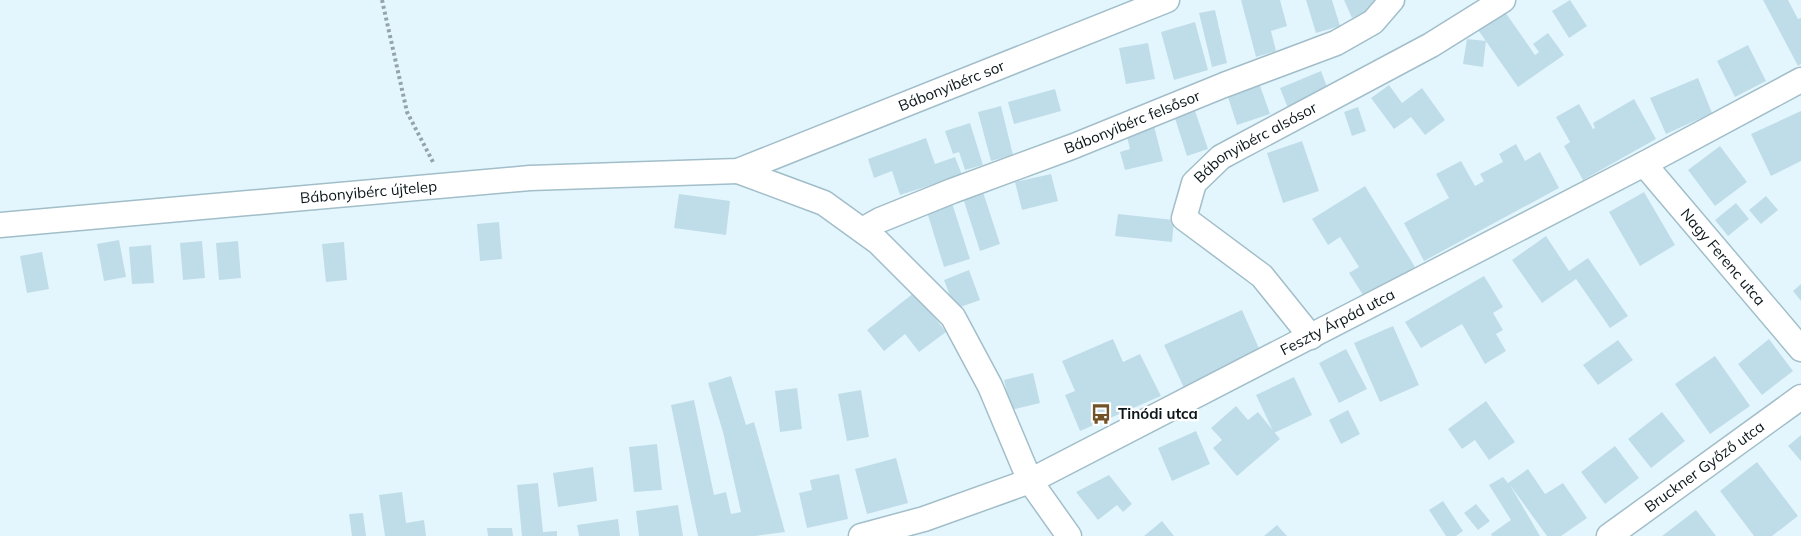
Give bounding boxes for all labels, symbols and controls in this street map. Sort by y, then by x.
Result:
street label: Bábonyibérc sor [896,56,1008,115]
street label: Bábonyibérc felsősor [1061,86,1203,158]
street label: Bábonyibérc alsósor [1190,97,1320,187]
street label: Bábonyibérc újtelep [299,176,438,207]
street label: Nagy Ferenc utca [1677,204,1770,309]
street label: Feszty Árpád utca [1277,284,1398,359]
bus stop icon: Tinódi utca [1089,402,1113,426]
place label: Tinódi utca [1118,404,1198,423]
street label: Bruckner Győző utca [1641,417,1768,516]

